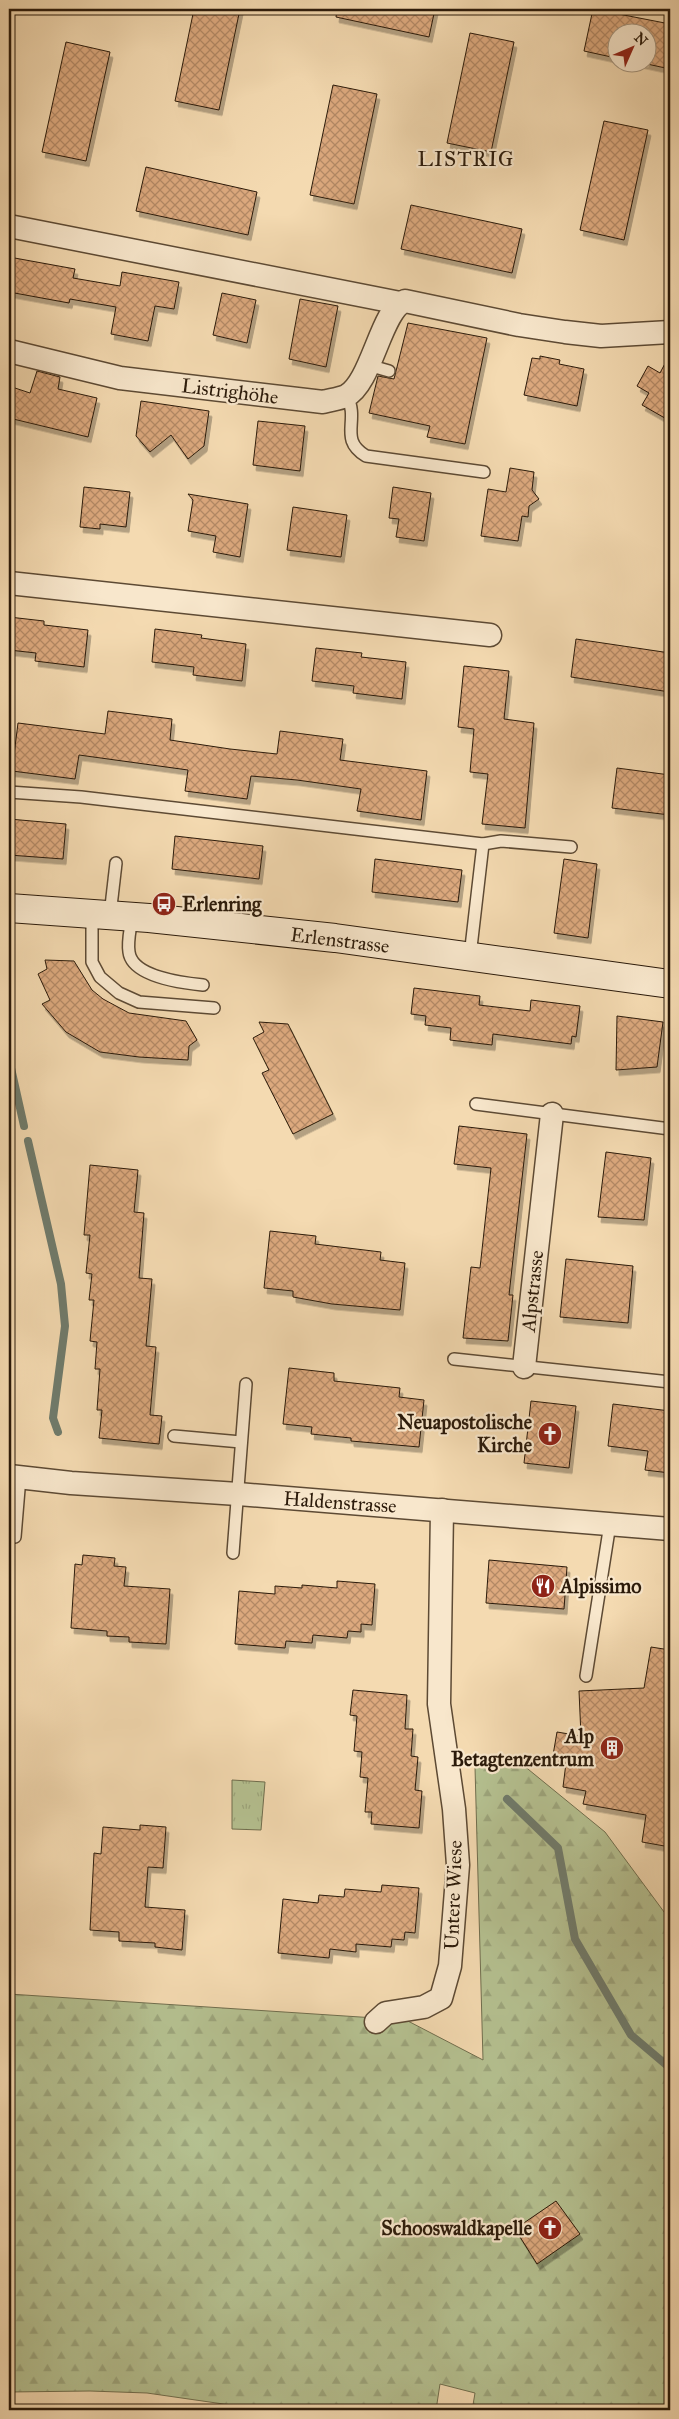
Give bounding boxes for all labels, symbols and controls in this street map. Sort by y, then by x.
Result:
north arrow [606,22,656,72]
text: N [631,29,651,49]
district label: LISTRIG [418,146,514,172]
street label: Listrighöhe [180,373,280,410]
bus stop icon: Erlenring [151,891,177,917]
place label: Erlenring [182,892,262,917]
street label: Erlenstrasse [289,922,391,958]
street label: Alpstrasse [516,1249,548,1334]
place label: Neuapostolische Kirche [397,1410,533,1457]
church icon: Neuapostolische Kirche [537,1421,563,1447]
street label: Haldenstrasse [283,1486,397,1518]
restaurant icon: Alpissimo [530,1573,556,1599]
place label: Alpissimo [558,1574,641,1599]
place label: Alp Betagtenzentrum [451,1724,594,1772]
building icon: Alp Betagtenzentrum [599,1735,625,1761]
street label: Untere Wiese [439,1840,467,1950]
church icon: Schooswaldkapelle [537,2215,563,2241]
place label: Schooswaldkapelle [381,2216,533,2241]

